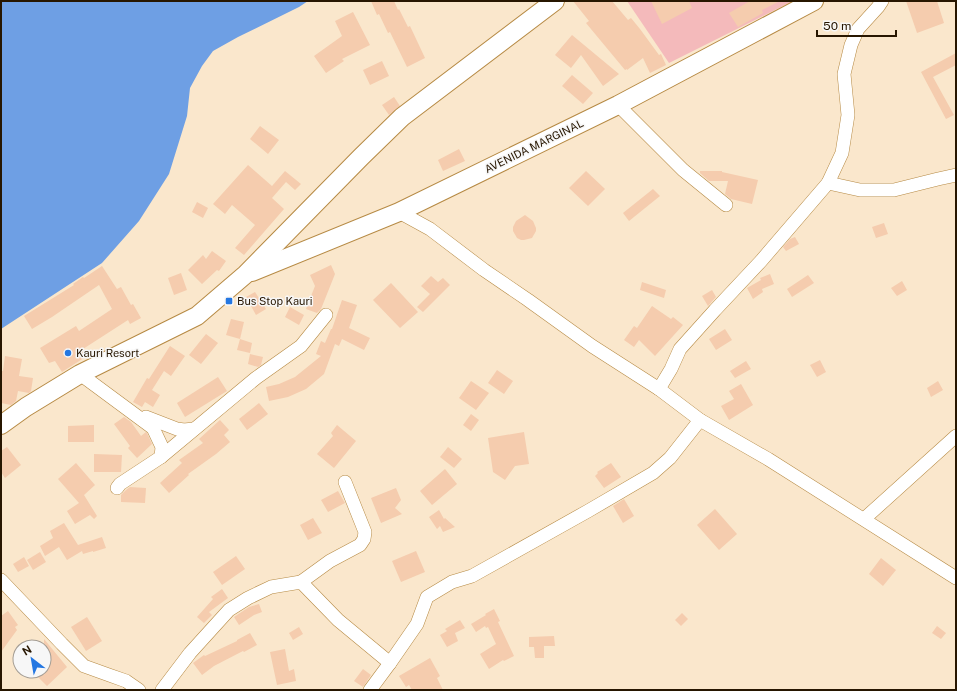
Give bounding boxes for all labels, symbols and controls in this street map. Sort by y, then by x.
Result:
scale bar [817,12,896,38]
text: 50 m [823,19,851,33]
street label: AVENIDA MARGINAL [483,117,585,175]
place label: Bus Stop Kauri [237,295,313,307]
marker: Bus Stop Kauri [224,296,234,306]
place label: Kauri Resort [76,347,139,359]
marker: Kauri Resort [63,348,73,358]
north arrow [12,639,52,679]
text: N [20,643,34,658]

